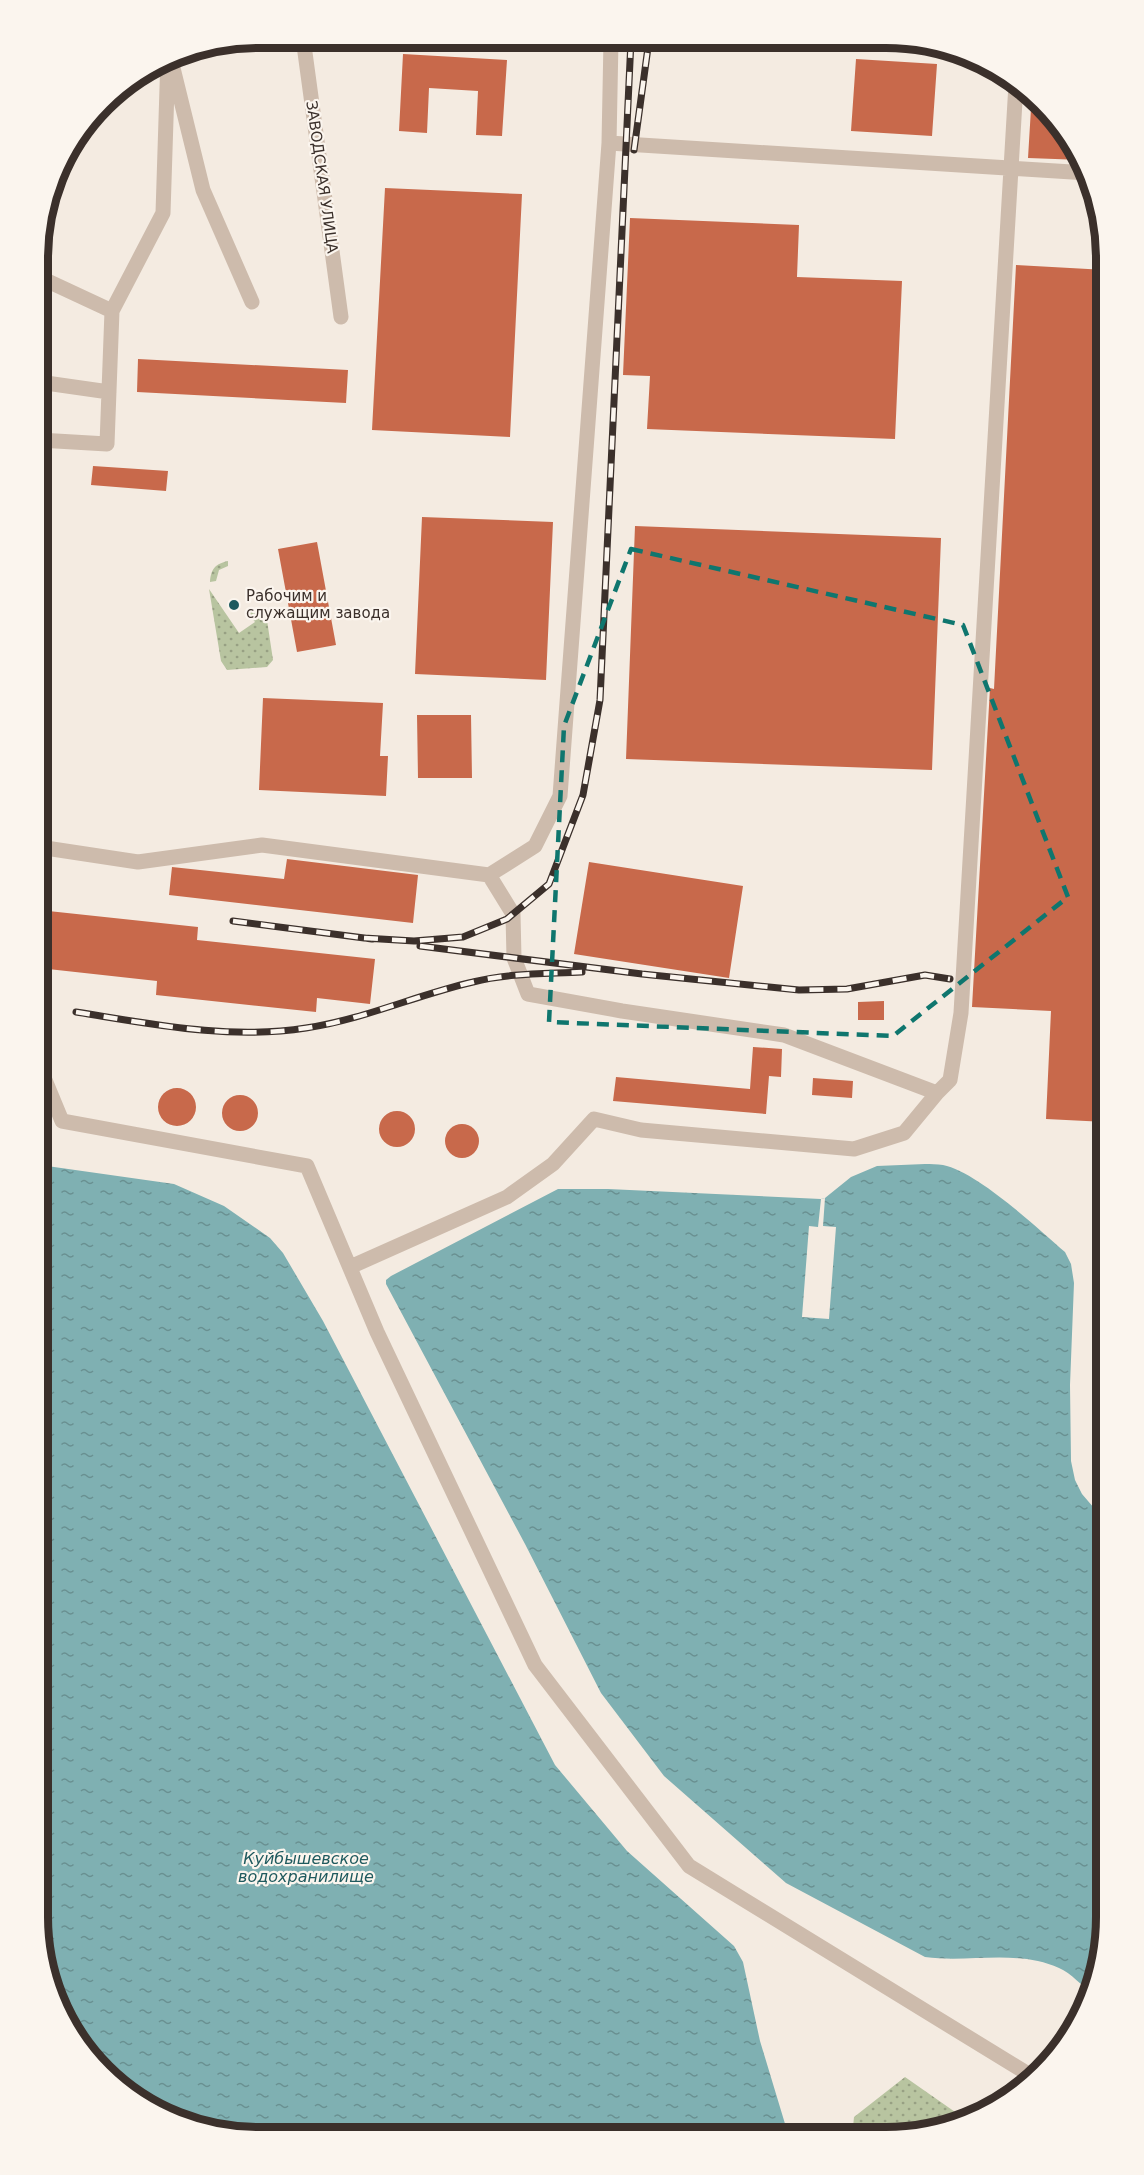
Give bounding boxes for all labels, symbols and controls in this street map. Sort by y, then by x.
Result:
street label: ЗАВОДСКАЯ УЛИЦА [302,100,342,255]
place label: Рабочим и служащим завода [246,587,390,622]
marker: Рабочим и служащим завода [227,598,241,612]
water label: Куйбышевское водохранилище [238,1849,374,1886]

